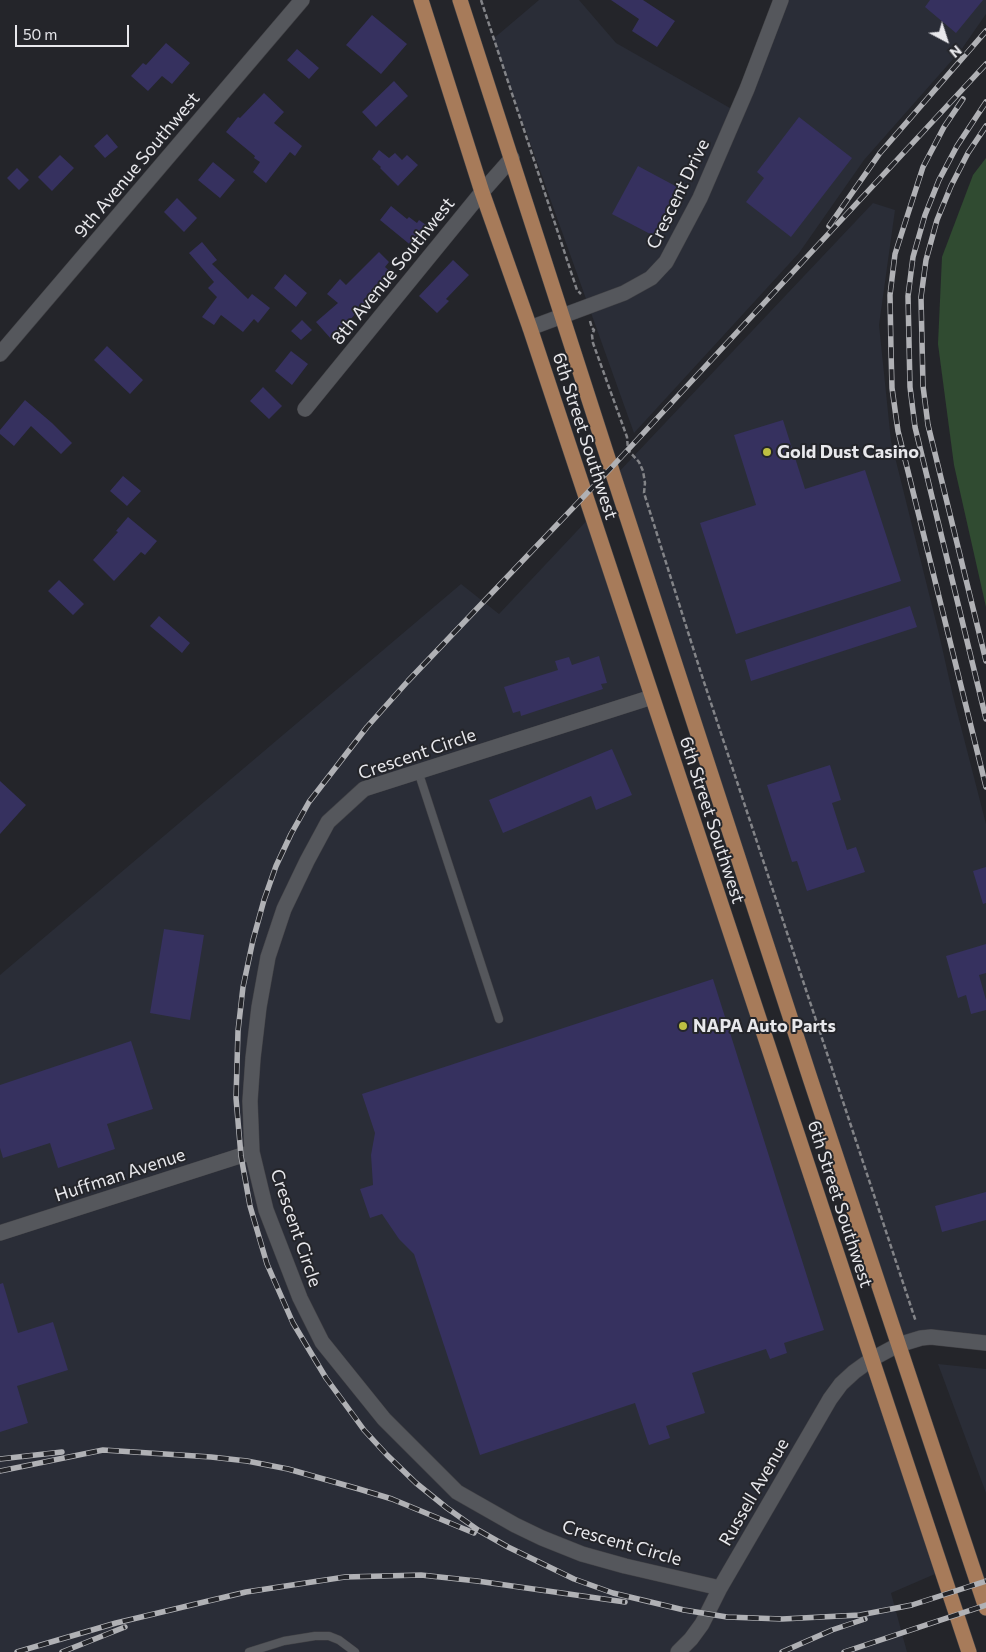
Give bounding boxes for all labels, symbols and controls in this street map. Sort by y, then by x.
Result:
scale bar [18,15,131,47]
north arrow [921,15,971,65]
text: 50 m [23,25,57,43]
text: N [946,42,965,62]
street label: 9th Avenue Southwest [70,88,204,242]
street label: Crescent Drive [642,135,714,253]
street label: 8th Avenue Southwest [327,193,459,349]
street label: 6th Street Southwest [548,350,622,522]
place label: Gold Dust Casino [777,441,919,463]
marker: Gold Dust Casino [761,446,773,458]
street label: Crescent Circle [355,724,479,784]
street label: 6th Street Southwest [675,734,749,906]
place label: NAPA Auto Parts [693,1015,836,1037]
marker: NAPA Auto Parts [677,1020,689,1032]
street label: 6th Street Southwest [803,1118,877,1290]
street label: Huffman Avenue [52,1144,188,1206]
street label: Crescent Circle [266,1166,326,1290]
street label: Russell Avenue [715,1434,793,1550]
street label: Crescent Circle [560,1516,684,1570]

